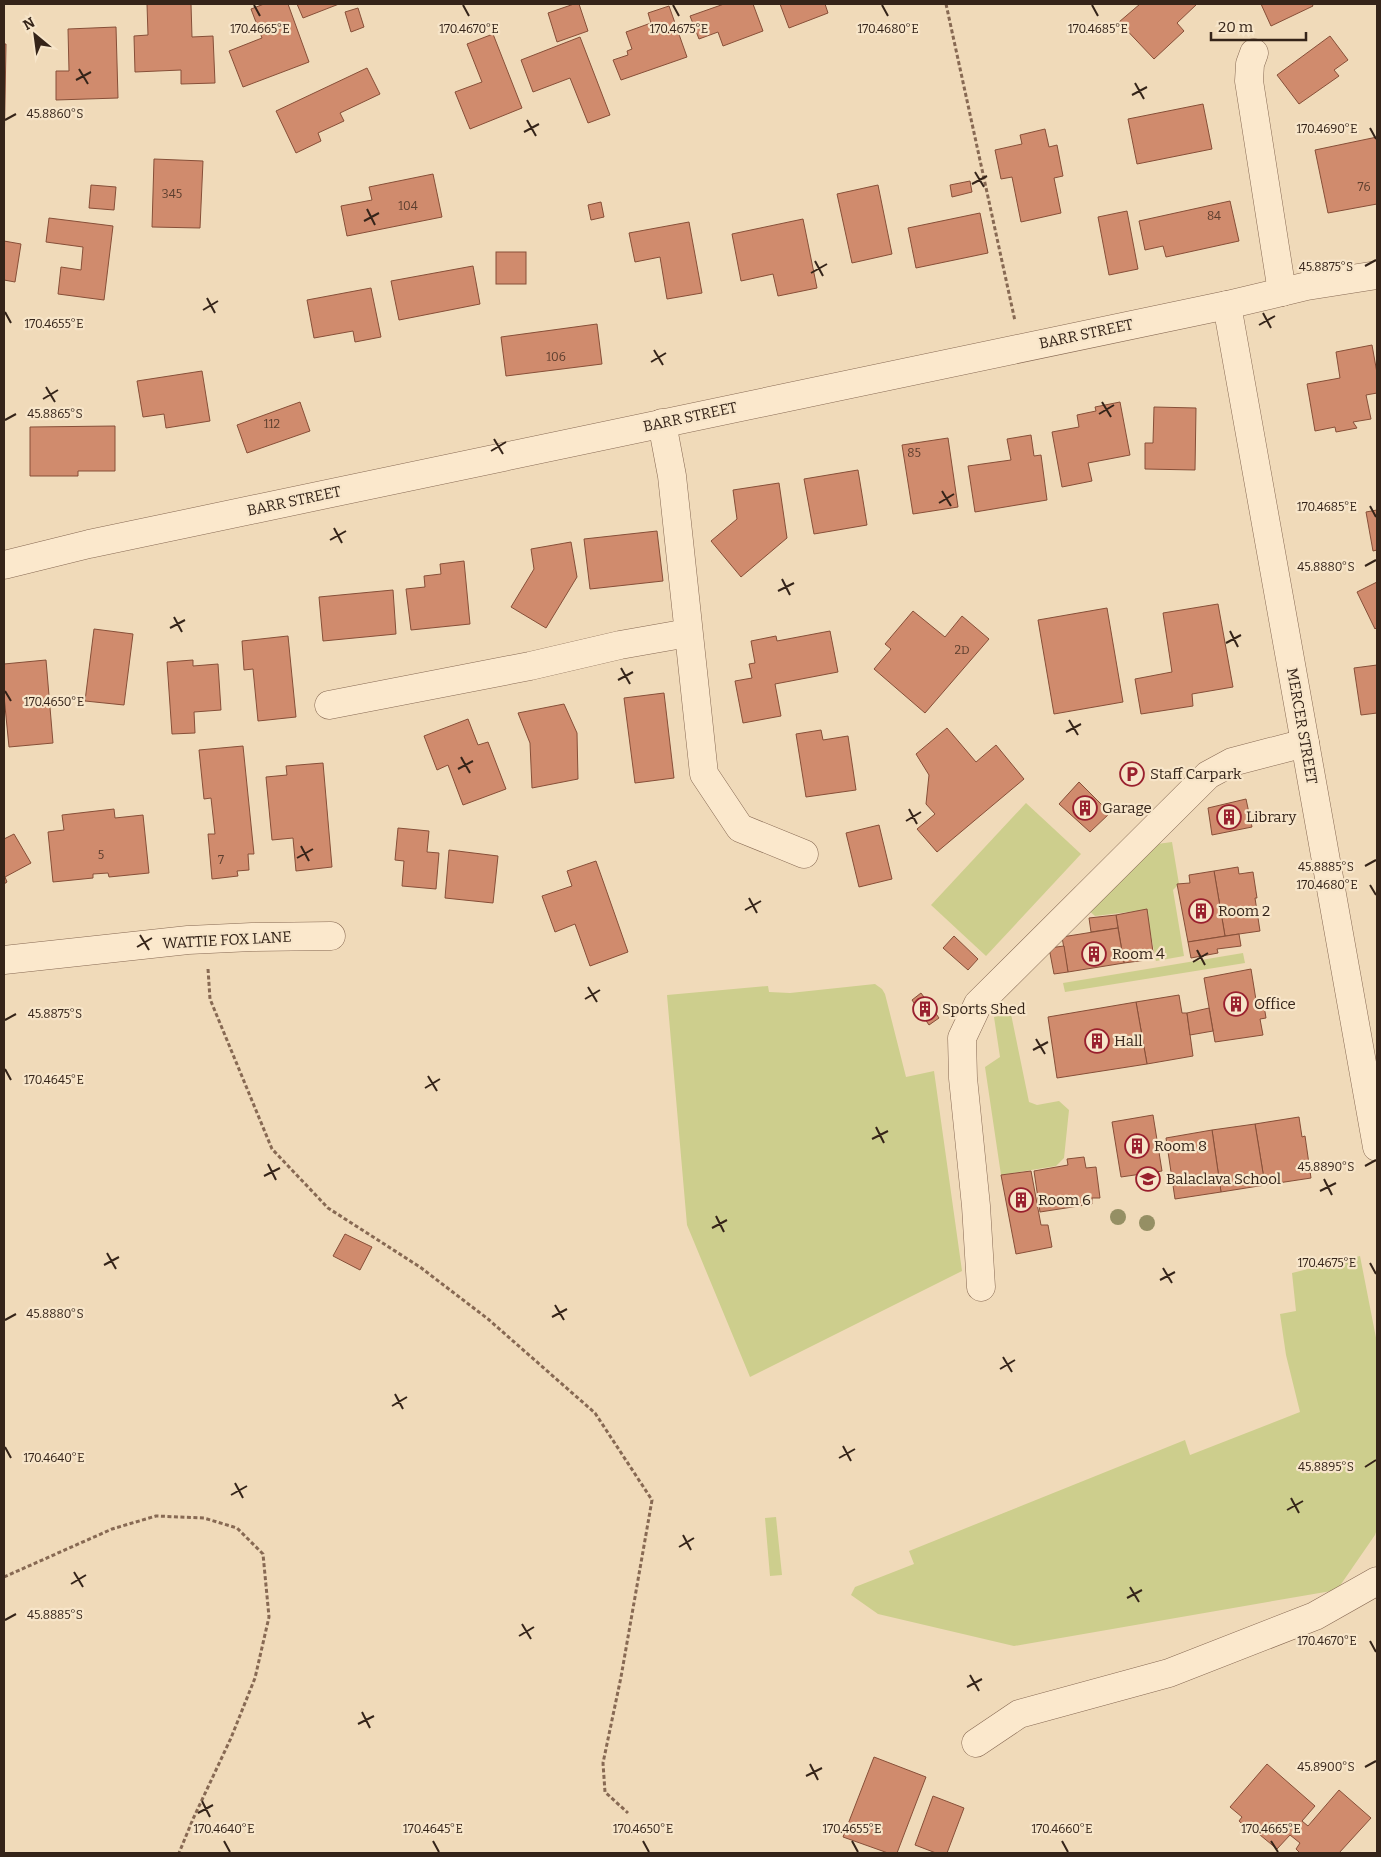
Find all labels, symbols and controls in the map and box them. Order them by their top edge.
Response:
north arrow [10,10,60,60]
scale bar [1211,10,1306,42]
text: N [20,14,38,34]
text: 20 m [1218,18,1254,36]
text: 170.4665°E [230,22,290,36]
text: 170.4670°E [439,22,499,36]
text: 170.4675°E [650,22,708,36]
text: 170.4680°E [857,22,919,36]
text: 170.4685°E [1068,22,1128,36]
text: 45.8860°S [26,107,84,121]
text: 170.4690°E [1296,122,1358,136]
house number: 76 [1358,180,1370,194]
house number: 345 [162,187,182,201]
house number: 104 [398,199,418,213]
house number: 84 [1207,209,1221,223]
text: 45.8875°S [1299,260,1353,274]
street label: BARR STREET [1037,315,1135,353]
text: 170.4655°E [25,317,83,331]
house number: 106 [546,350,566,364]
street label: BARR STREET [641,398,739,436]
text: 45.8865°S [27,407,83,421]
house number: 112 [264,417,280,431]
house number: 85 [907,446,921,460]
street label: BARR STREET [245,482,343,520]
text: 170.4685°E [1297,500,1357,514]
text: 45.8880°S [1297,560,1355,574]
house number: 2D [954,643,970,657]
street label: MERCER STREET [1283,666,1321,786]
text: 170.4650°E [24,695,84,709]
parking icon: Staff Carpark [1119,761,1145,787]
place label: Staff Carpark [1150,765,1242,783]
building icon: Garage [1072,795,1098,821]
place label: Garage [1102,799,1152,817]
building icon: Library [1216,804,1242,830]
place label: Library [1246,808,1296,826]
house number: 5 [98,848,104,862]
house number: 7 [218,853,224,867]
text: 45.8885°S [1298,860,1354,874]
text: 170.4680°E [1296,878,1358,892]
building icon: Room 2 [1188,898,1214,924]
place label: Room 2 [1218,902,1270,920]
street label: WATTIE FOX LANE [162,928,292,952]
building icon: Room 4 [1081,941,1107,967]
place label: Room 4 [1112,945,1165,963]
building icon: Office [1223,991,1249,1017]
place label: Office [1254,995,1296,1013]
building icon: Sports Shed [912,996,938,1022]
place label: Sports Shed [942,1000,1026,1018]
text: 45.8875°S [28,1007,82,1021]
building icon: Hall [1084,1028,1110,1054]
place label: Hall [1114,1032,1143,1050]
text: 170.4645°E [24,1073,84,1087]
building icon: Room 8 [1124,1133,1150,1159]
place label: Room 8 [1154,1137,1207,1155]
text: 45.8890°S [1297,1160,1355,1174]
school or university icon: Balaclava School [1135,1166,1161,1192]
place label: Balaclava School [1166,1170,1281,1188]
building icon: Room 6 [1008,1187,1034,1213]
place label: Room 6 [1038,1191,1091,1209]
text: 170.4675°E [1298,1256,1356,1270]
text: 45.8880°S [26,1307,84,1321]
text: 170.4640°E [23,1451,85,1465]
text: 45.8895°S [1298,1460,1354,1474]
text: 45.8885°S [27,1608,83,1622]
text: 170.4670°E [1297,1634,1357,1648]
text: 45.8900°S [1297,1760,1355,1774]
text: 170.4640°E [193,1822,255,1836]
text: 170.4645°E [403,1822,463,1836]
text: 170.4650°E [613,1822,673,1836]
text: 170.4655°E [823,1822,881,1836]
text: 170.4660°E [1031,1822,1093,1836]
text: 170.4665°E [1241,1822,1301,1836]

